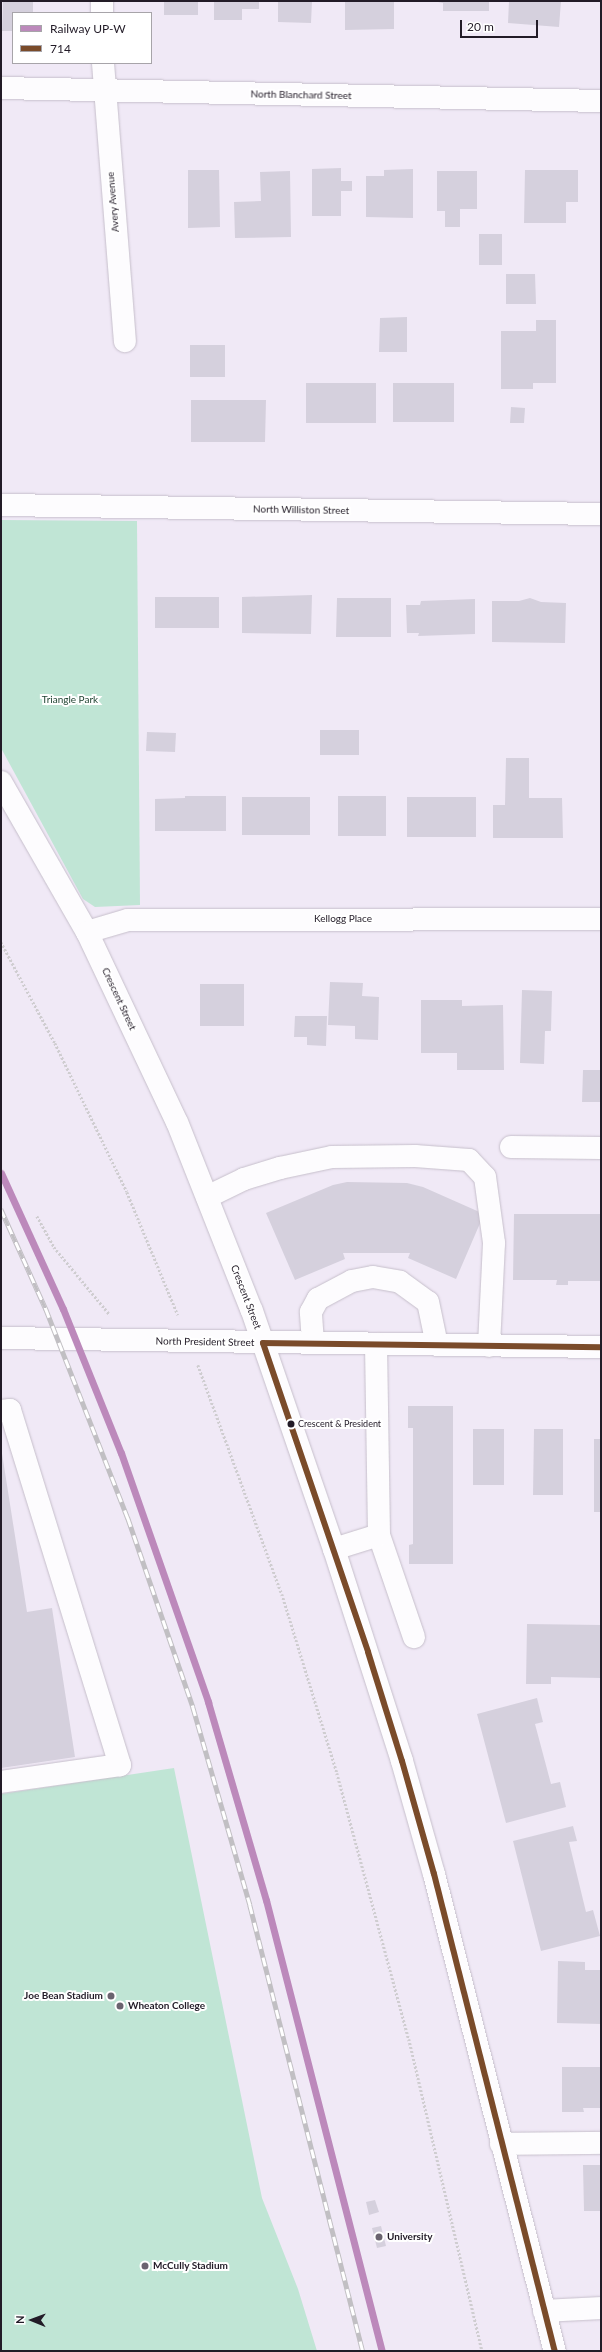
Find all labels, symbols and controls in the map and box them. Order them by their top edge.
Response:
legend [12,12,152,64]
scale bar [462,12,540,38]
text: 20 m [467,19,494,34]
text: Railway UP-W [50,21,126,36]
text: 714 [50,41,71,56]
street label: North Blanchard Street [250,88,352,102]
street label: Avery Avenue [104,171,122,233]
street label: North Williston Street [253,503,349,517]
park label: Triangle Park [42,694,98,706]
street label: Kellogg Place [314,913,372,925]
street label: Crescent Street [99,966,139,1032]
street label: Crescent Street [228,1263,264,1331]
street label: North President Street [156,1335,254,1349]
marker: Crescent & President [286,1419,296,1429]
place label: Crescent & President [298,1419,381,1429]
place label: Joe Bean Stadium [24,1990,103,2002]
marker: Joe Bean Stadium [106,1991,116,2001]
place label: Wheaton College [128,2000,205,2012]
marker: Wheaton College [115,2001,125,2011]
place label: University [387,2231,433,2243]
marker: University [374,2232,384,2242]
place label: McCully Stadium [153,2260,228,2272]
marker: McCully Stadium [140,2261,150,2271]
north arrow [12,2300,52,2340]
text: N [13,2315,26,2324]

